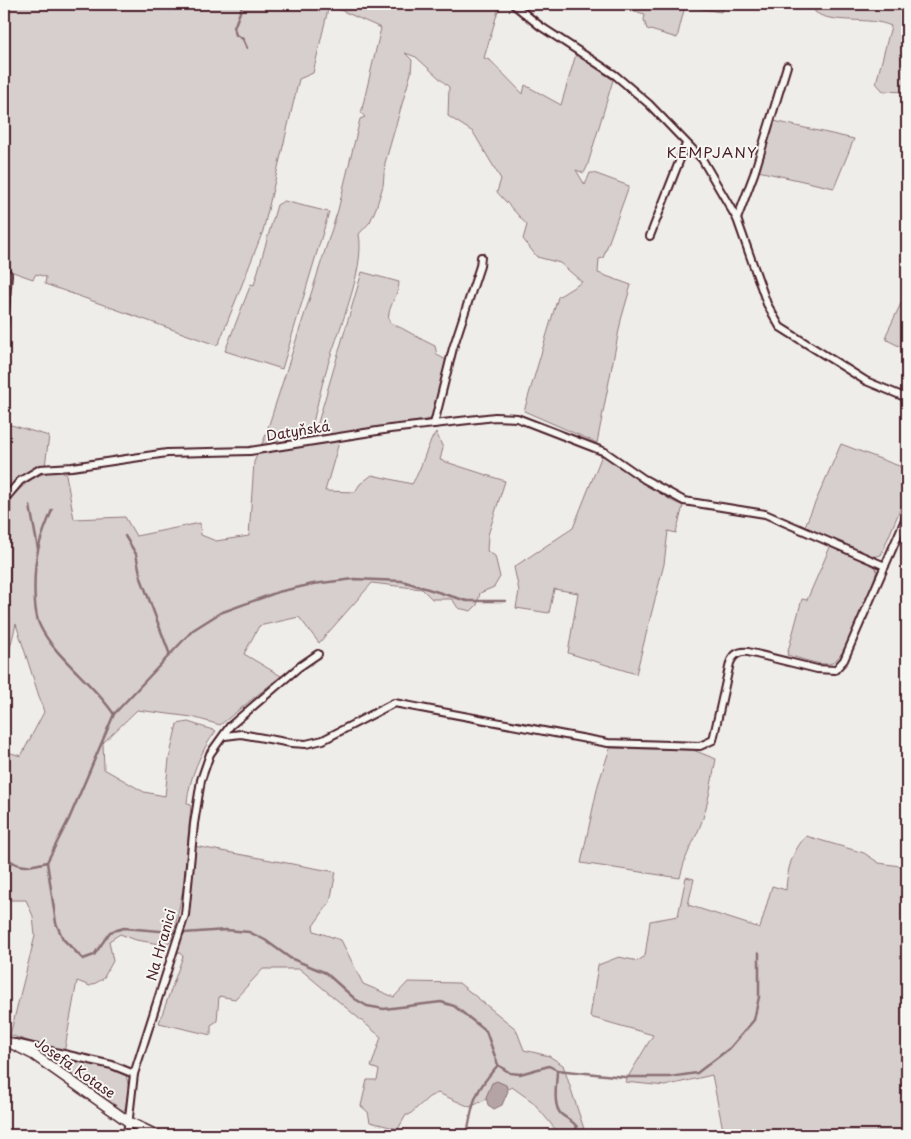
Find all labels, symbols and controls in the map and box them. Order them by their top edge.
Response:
district label: KEMPJANY [666,140,758,163]
street label: Datyňská [265,415,332,446]
street label: Na Hranici [140,907,181,983]
street label: Josefa Kotase [31,1032,120,1103]

